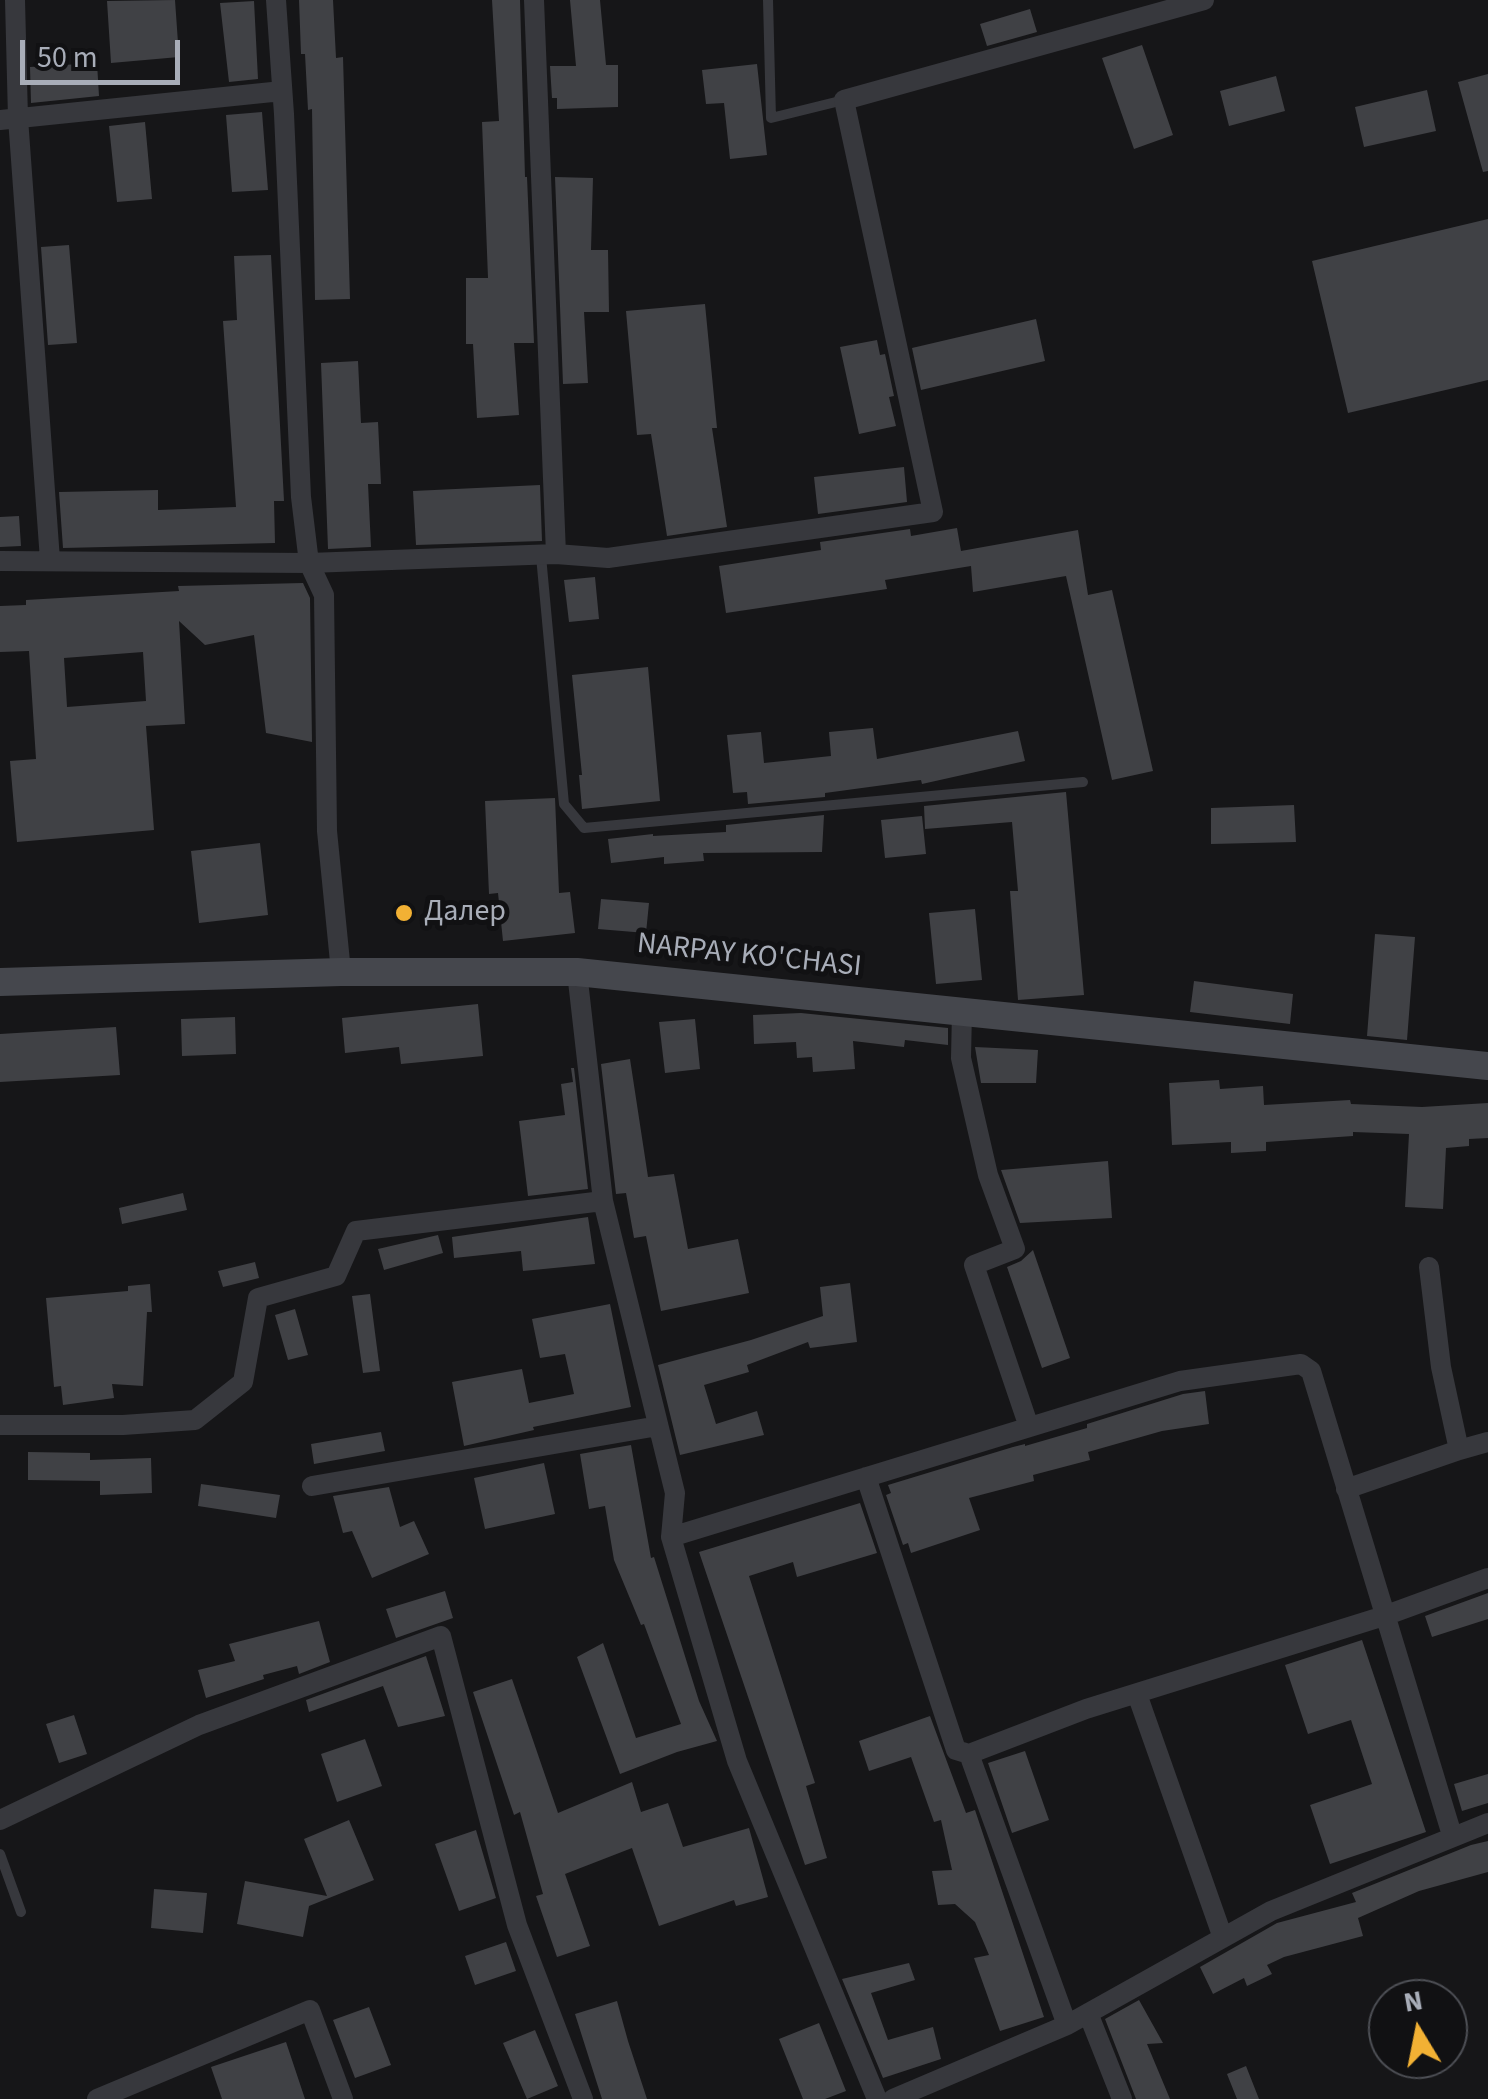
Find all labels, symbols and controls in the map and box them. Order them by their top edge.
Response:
scale bar [25,20,185,82]
text: 50 m [37,36,98,79]
place label: Далер [424,895,506,931]
marker: Далер [393,902,415,924]
street label: NARPAY KO'CHASI [635,927,863,987]
north arrow [1368,1979,1468,2079]
text: N [1400,1980,1426,2023]

